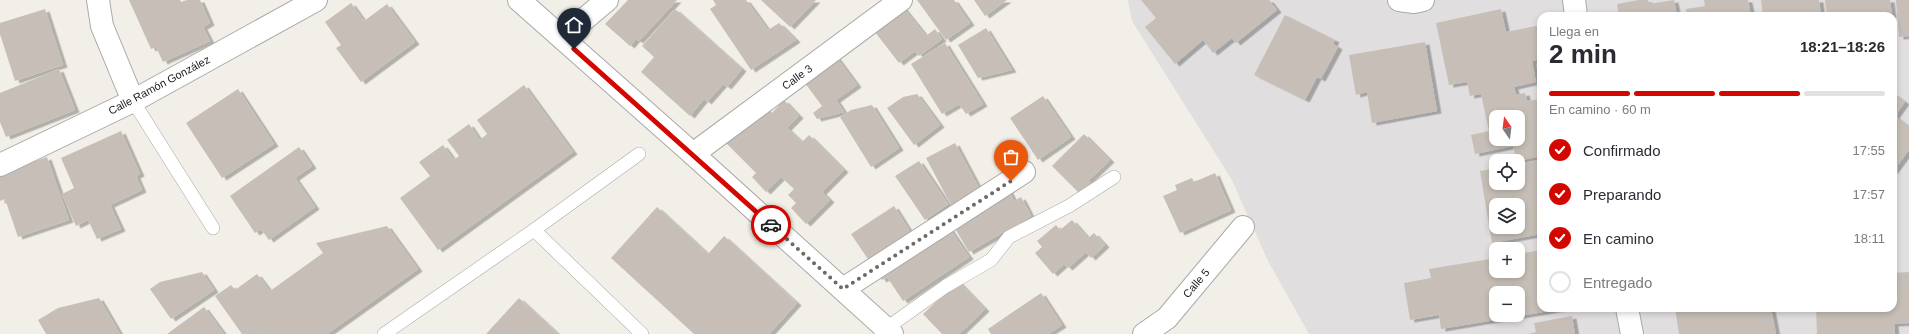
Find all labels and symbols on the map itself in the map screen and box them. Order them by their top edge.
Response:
pin [557,8,591,49]
street label: Calle Ramón González [106,53,212,117]
street label: Calle 3 [780,62,814,92]
north arrow [1489,110,1525,146]
pin [994,140,1028,181]
courier [751,205,791,245]
street label: Calle 5 [1180,266,1212,300]

